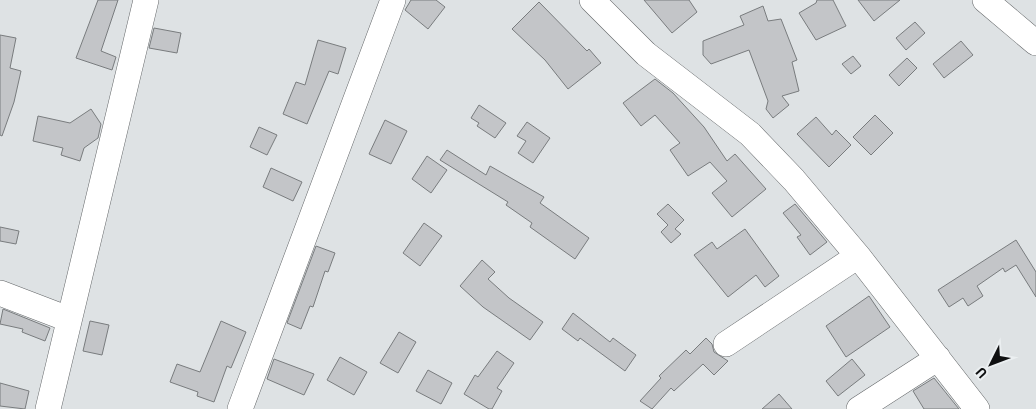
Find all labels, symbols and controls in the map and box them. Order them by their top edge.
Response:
north arrow [966,339,1016,389]
text: U [972,364,990,382]

